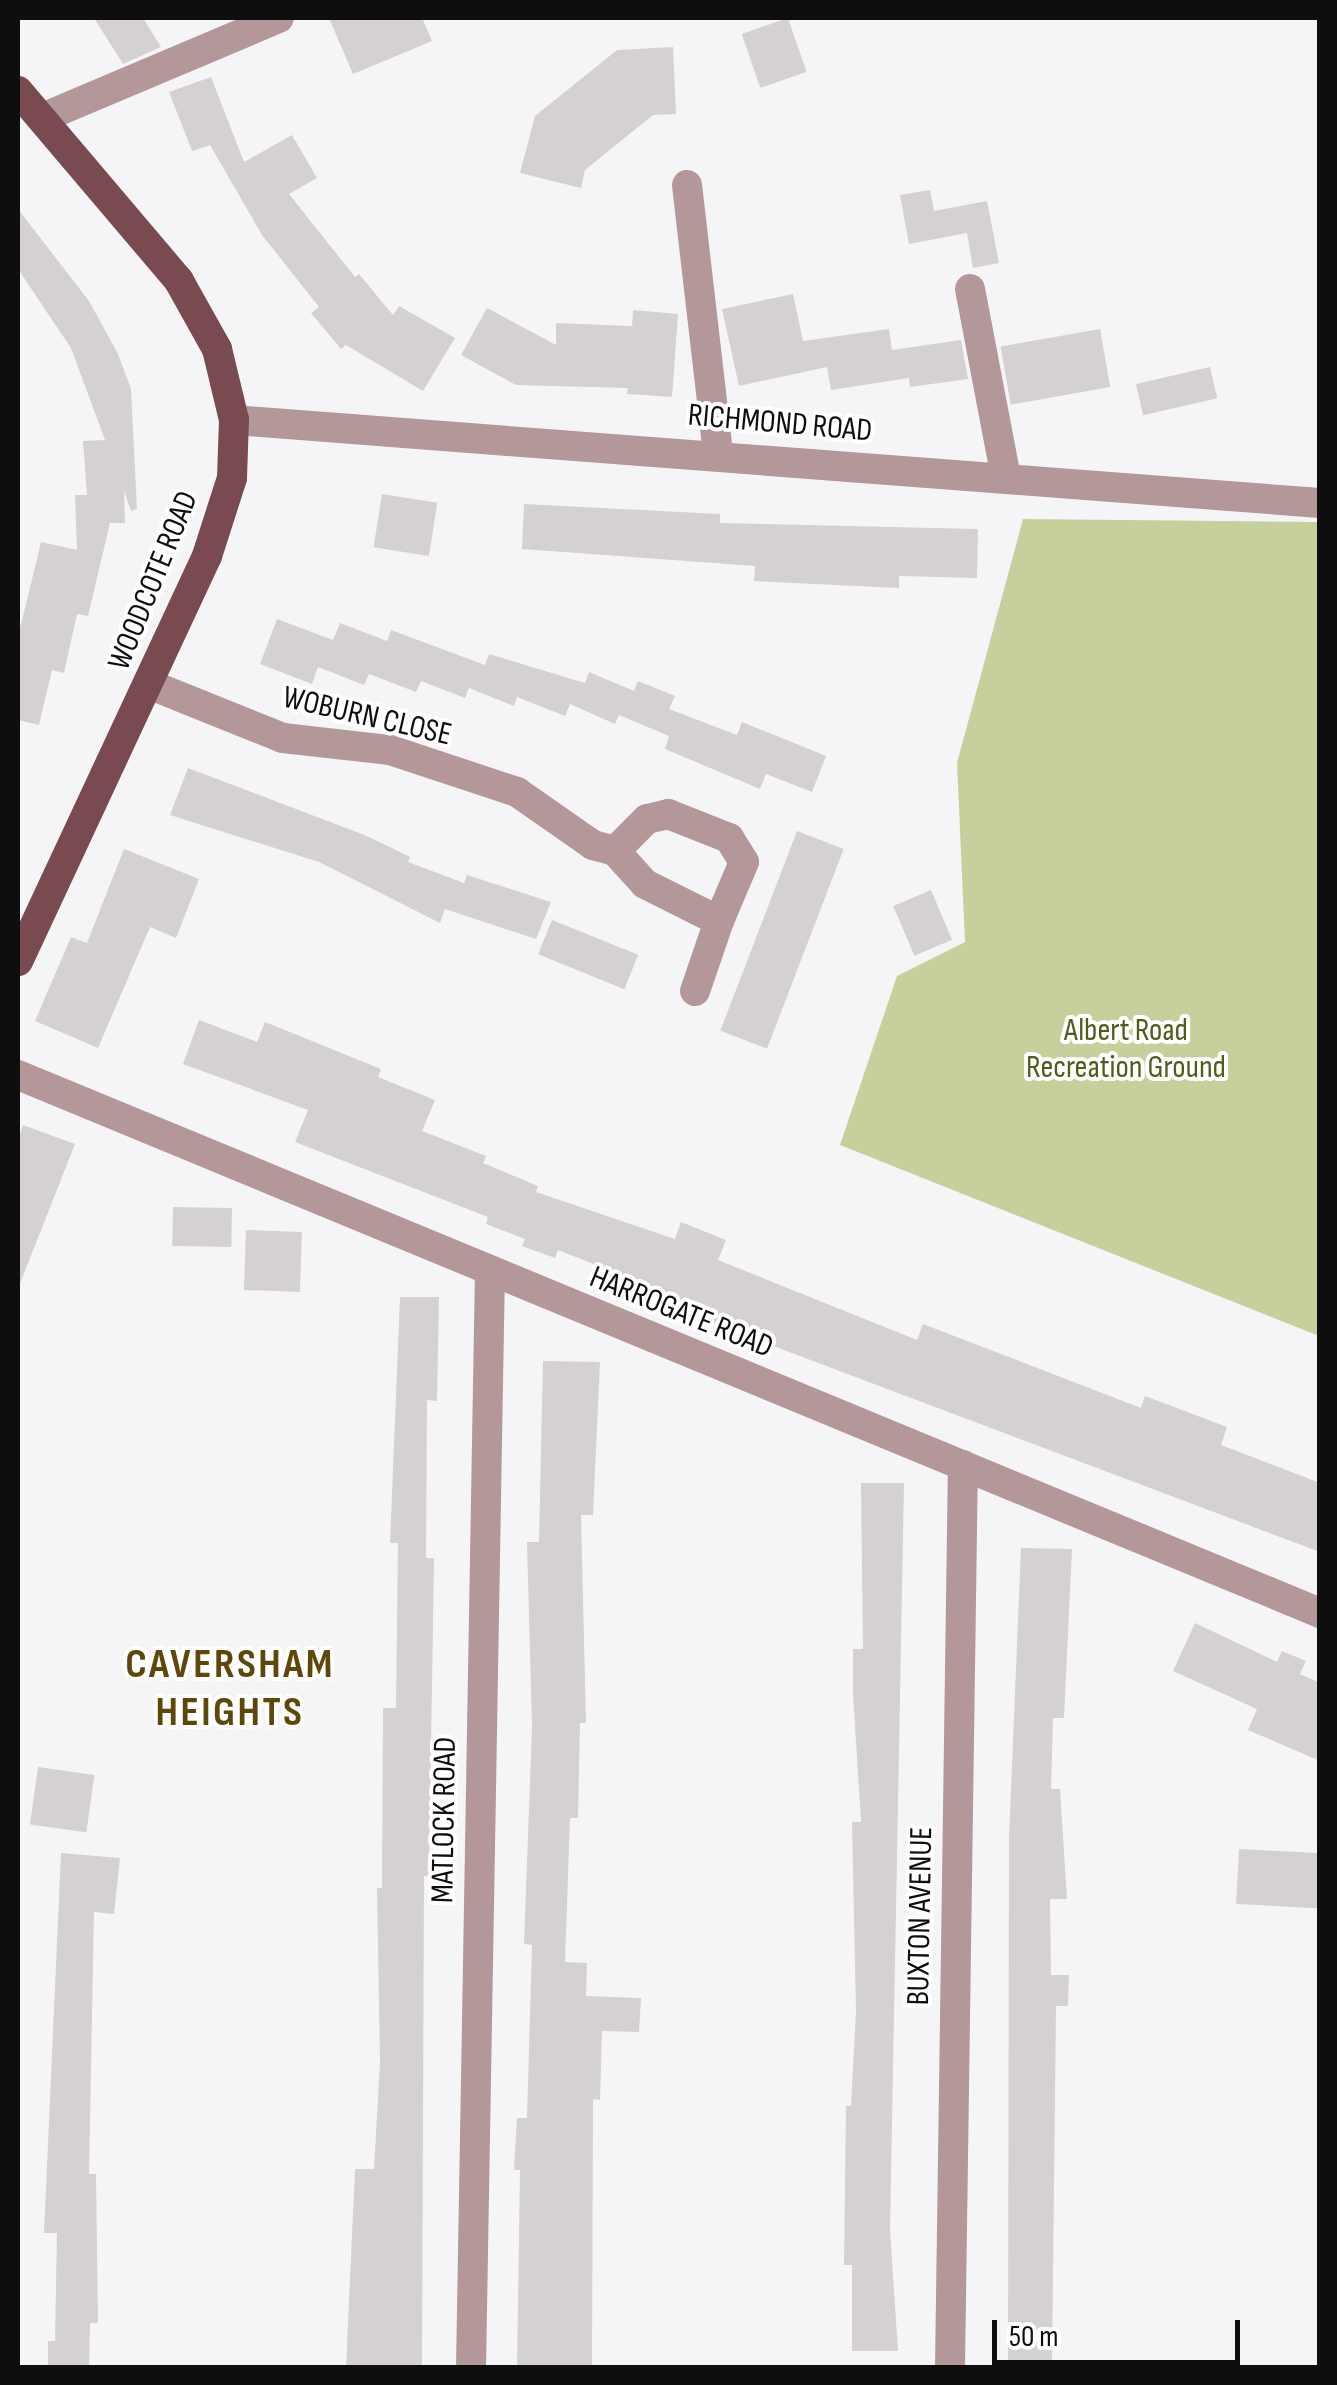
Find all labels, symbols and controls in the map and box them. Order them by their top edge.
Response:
street label: RICHMOND ROAD [686,397,874,451]
street label: WOODCOTE ROAD [101,486,207,676]
street label: WOBURN CLOSE [279,679,455,755]
park label: Albert Road Recreation Ground [1026,1013,1226,1088]
street label: HARROGATE ROAD [584,1259,778,1367]
district label: CAVERSHAM HEIGHTS [125,1640,335,1738]
street label: MATLOCK ROAD [424,1737,466,1903]
street label: BUXTON AVENUE [900,1826,942,2006]
scale bar [997,2300,1244,2362]
text: 50 m [1009,2319,1058,2355]

